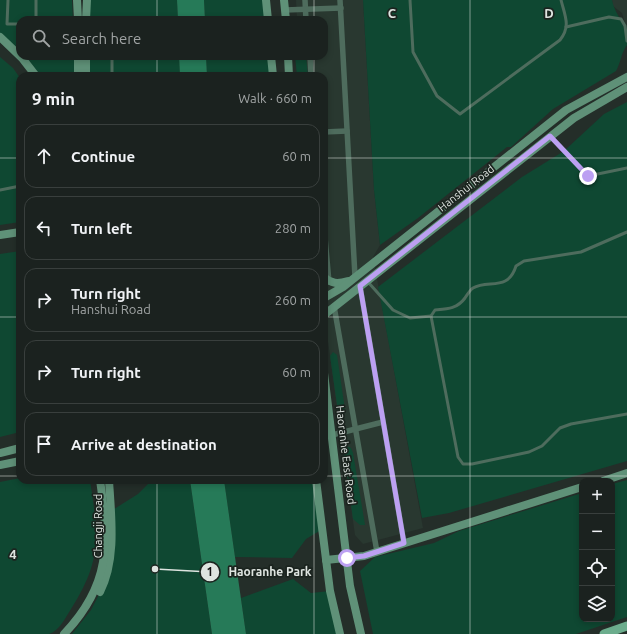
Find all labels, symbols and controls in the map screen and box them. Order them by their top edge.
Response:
text: C [388,6,397,20]
text: D [544,6,554,20]
search box [16,16,328,60]
icon: search [30,27,52,49]
text: Search here [62,30,141,47]
text: 9 min [32,89,75,108]
text: Walk · 660 m [238,91,312,105]
icon: ahead [33,145,55,167]
text: Continue [71,148,135,165]
text: 60 m [282,149,311,163]
street label: Hanshui Road [436,162,496,214]
route end [579,167,597,185]
icon: left [33,217,55,239]
text: Turn left [71,220,132,237]
text: 280 m [275,221,311,235]
text: Turn right [71,285,141,302]
icon: right [33,289,55,311]
text: 260 m [275,293,311,307]
text: Hanshui Road [71,302,151,316]
icon: right [33,361,55,383]
text: Turn right [71,364,141,381]
text: 60 m [282,365,311,379]
street label: Haoranhe East Road [334,405,358,505]
icon: arrive [33,433,55,455]
text: Arrive at destination [71,436,217,453]
map controls [579,478,615,622]
button: + [579,478,615,514]
street label: Changji Road [92,494,104,558]
button: − [579,514,615,550]
text: 4 [9,547,17,561]
route start [338,549,356,567]
button: locate [579,550,615,586]
callout: Haoranhe Park [200,560,319,584]
text: 1 [207,565,213,578]
text: Haoranhe Park [228,565,312,578]
button: layers [579,586,615,622]

